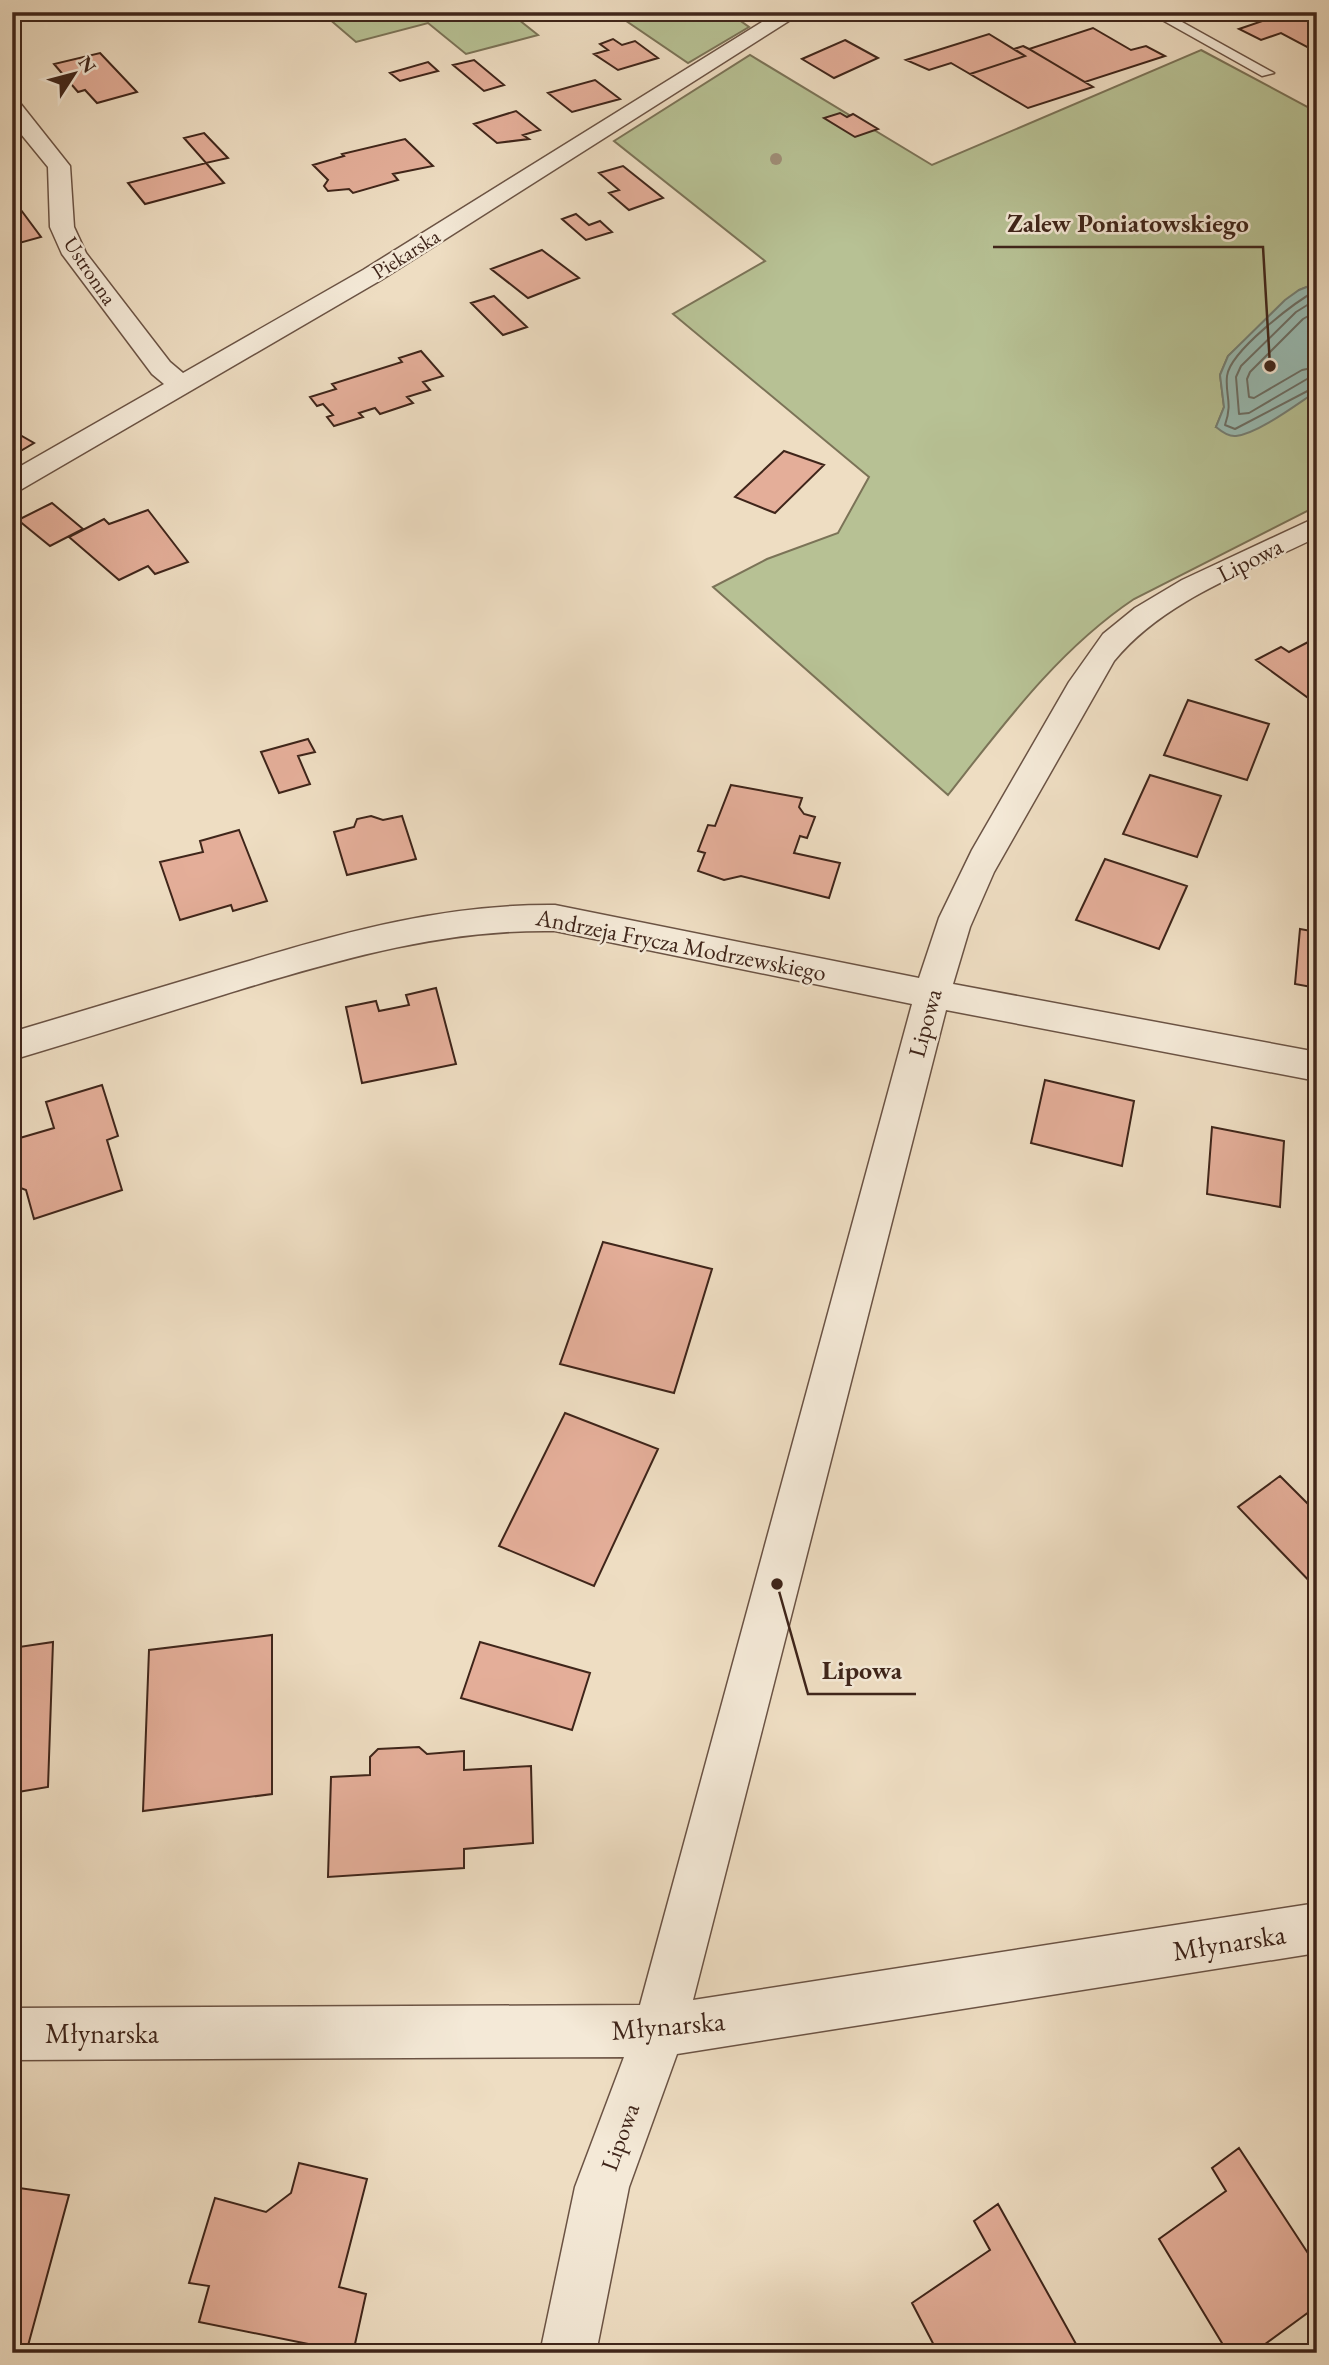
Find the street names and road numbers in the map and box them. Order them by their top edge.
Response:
street label: Piekarska [367,222,445,285]
street label: Ustronna [58,231,123,311]
street label: Lipowa [1212,530,1288,589]
street label: Andrzeja Frycza Modrzewskiego [532,901,829,988]
street label: Lipowa [901,985,949,1060]
street label: Młynarska [1170,1915,1289,1969]
street label: Młynarska [610,2002,727,2048]
street label: Młynarska [45,2015,160,2051]
street label: Lipowa [593,2098,646,2175]

